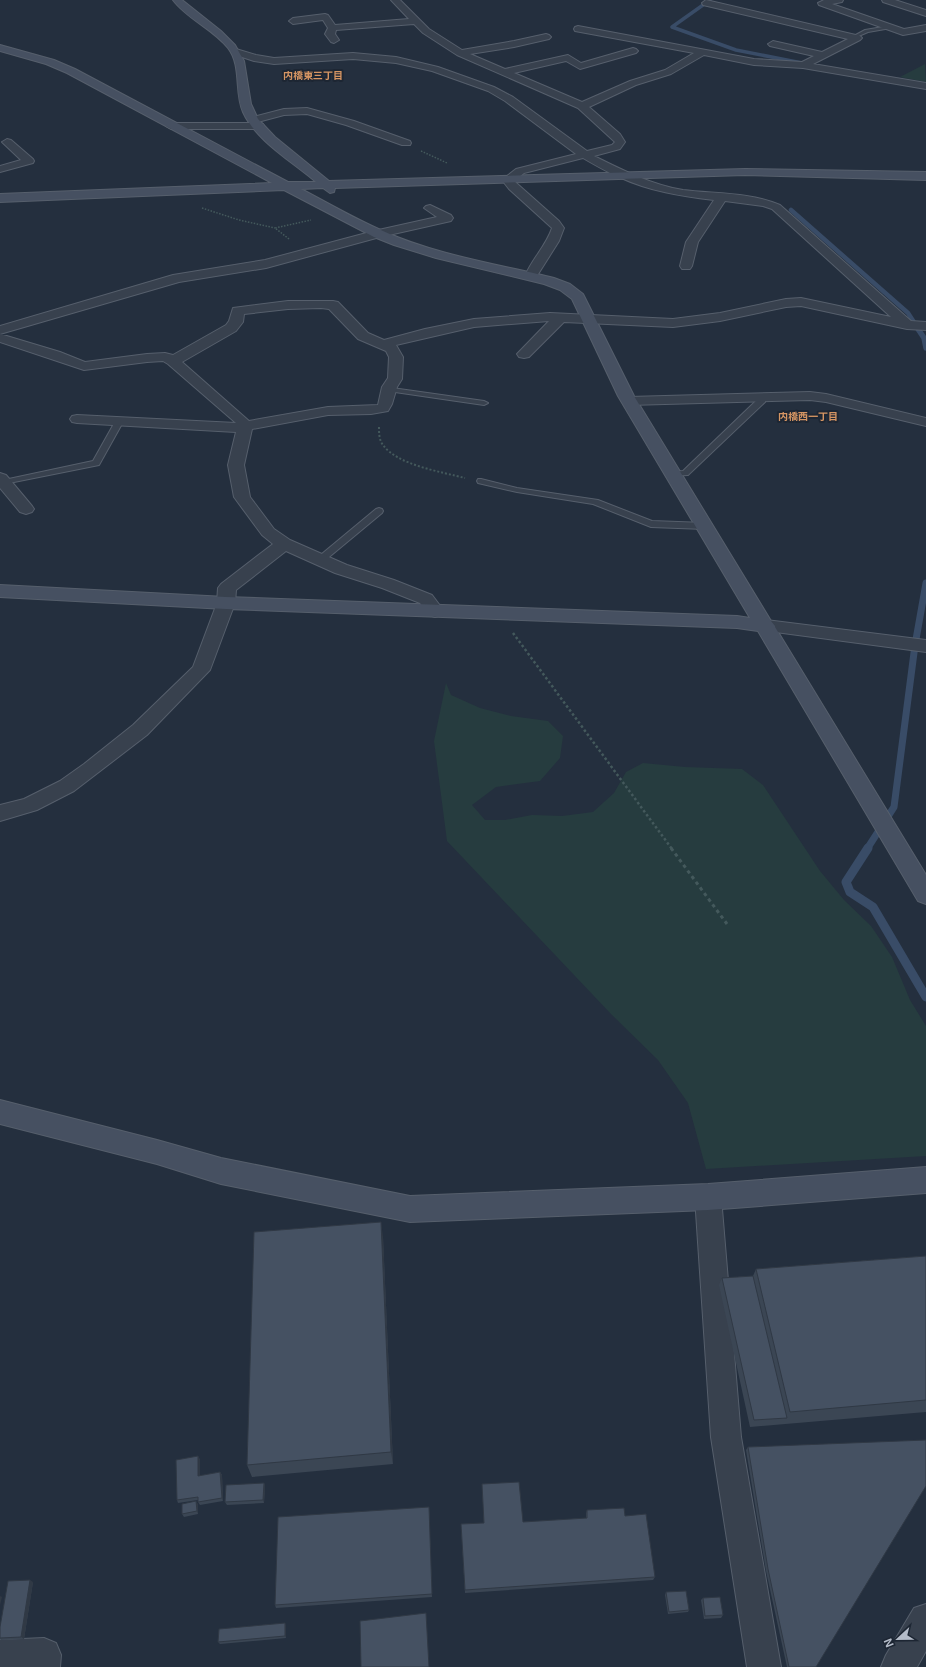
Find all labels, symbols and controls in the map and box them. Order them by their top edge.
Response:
district label: 内橋東三丁目 [283,69,343,81]
district label: 内橋西一丁目 [778,410,838,422]
north arrow [878,1619,918,1659]
text: N [881,1636,897,1649]

